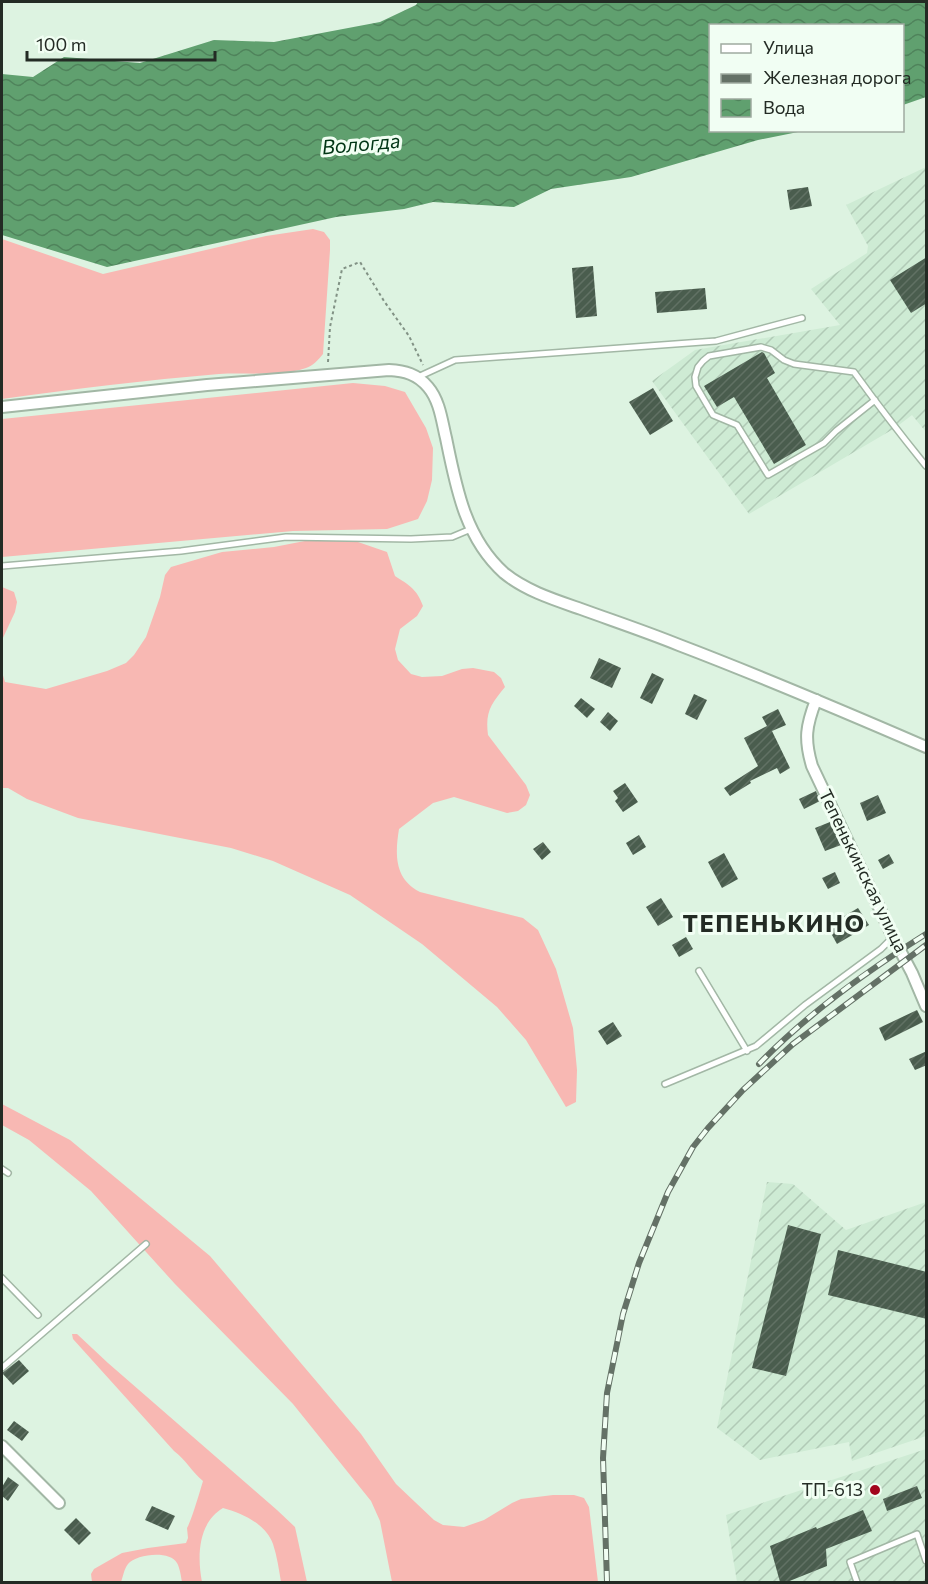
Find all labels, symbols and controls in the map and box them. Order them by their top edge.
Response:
scale bar [27,24,214,62]
legend [709,24,904,132]
text: 100 m [36,33,86,55]
text: Улица [763,36,814,58]
text: Железная дорога [763,66,911,88]
text: Вода [763,96,805,118]
water label: Вологда [321,128,401,158]
street label: Тепенькинская улица [815,785,913,956]
district label: ТЕПЕНЬКИНО [683,908,865,937]
place label: ТП-613 [802,1478,863,1500]
marker: ТП-613 [868,1483,882,1497]

